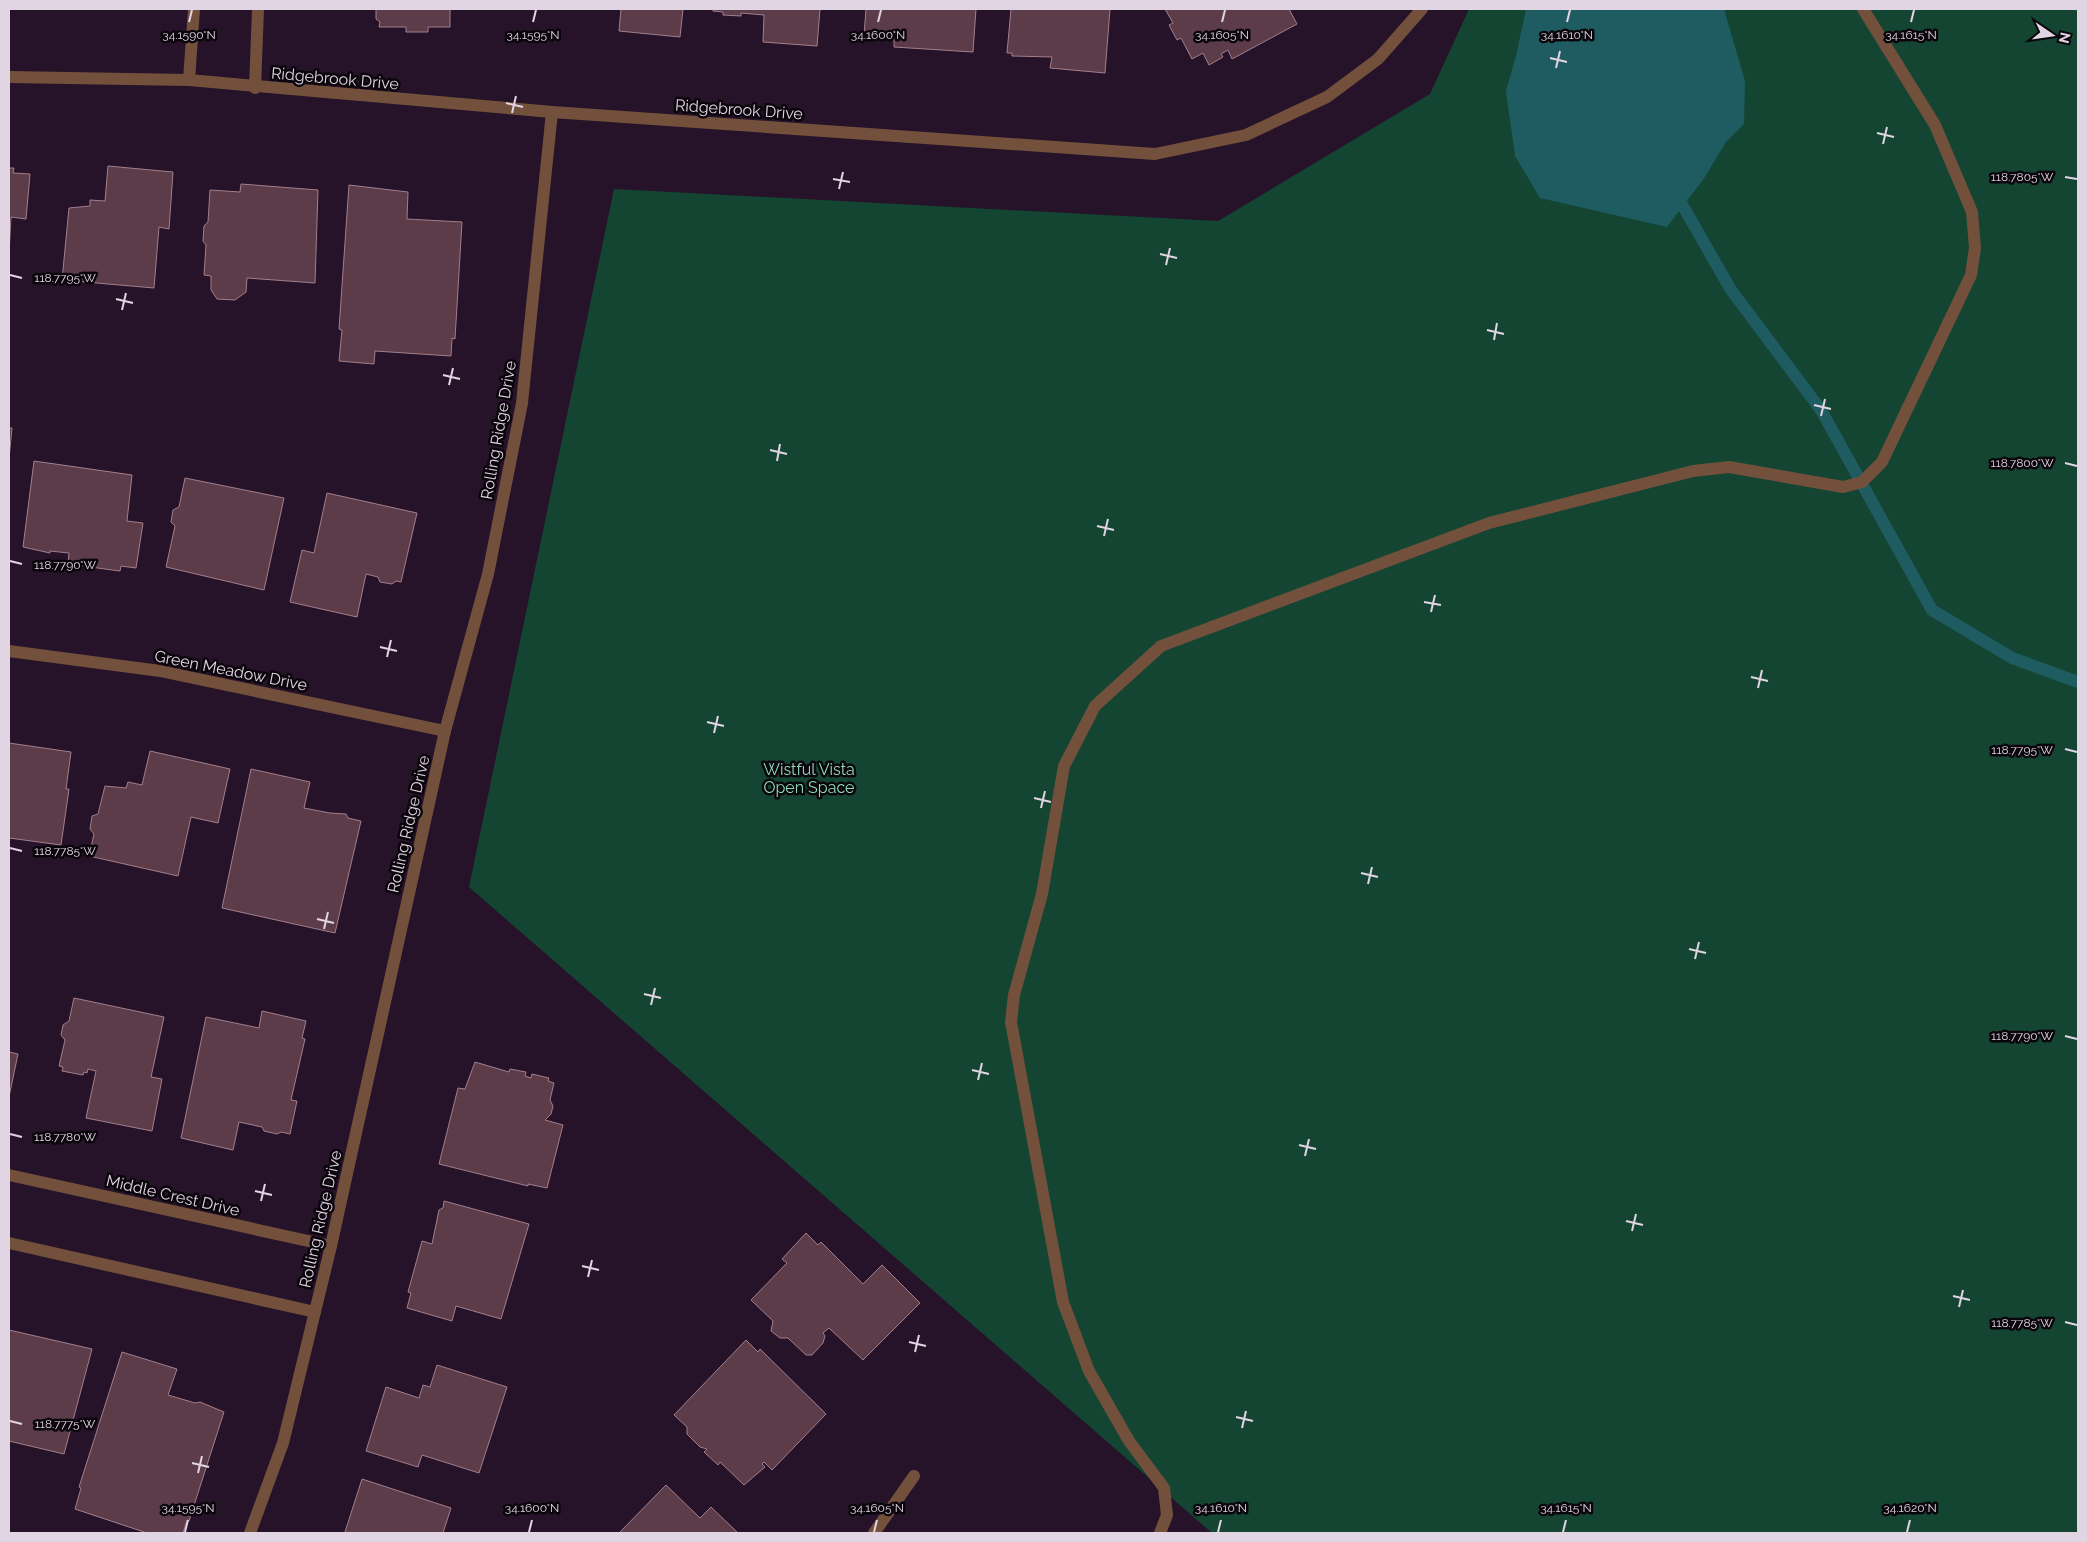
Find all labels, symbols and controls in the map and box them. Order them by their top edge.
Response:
north arrow [2027,10,2077,60]
text: 34.1590°N [162,28,216,42]
text: 34.1595°N [507,28,559,42]
text: 34.1600°N [851,28,905,42]
text: 34.1605°N [1195,28,1249,42]
text: 34.1610°N [1541,28,1593,42]
text: 34.1615°N [1885,28,1937,42]
text: N [2056,31,2074,45]
street label: Ridgebrook Drive [270,63,400,94]
street label: Ridgebrook Drive [674,96,804,123]
text: 118.7805°W [1991,170,2054,184]
text: 118.7795°W [34,271,96,285]
street label: Rolling Ridge Drive [477,359,520,501]
text: 118.7800°W [1990,456,2054,470]
text: 118.7790°W [34,558,96,572]
street label: Green Meadow Drive [153,646,309,695]
text: 118.7795°W [1991,743,2053,757]
street label: Rolling Ridge Drive [383,754,434,895]
park label: Wistful Vista Open Space [763,760,855,797]
text: 118.7785°W [34,844,96,858]
text: 118.7790°W [1991,1029,2053,1043]
text: 118.7780°W [34,1130,97,1144]
street label: Rolling Ridge Drive [295,1149,346,1290]
street label: Middle Crest Drive [104,1171,241,1220]
text: 118.7785°W [1991,1316,2053,1330]
text: 118.7775°W [35,1417,96,1431]
text: 34.1595°N [162,1501,214,1515]
text: 34.1600°N [505,1501,559,1515]
text: 34.1605°N [850,1501,904,1515]
text: 34.1610°N [1195,1501,1247,1515]
text: 34.1615°N [1540,1501,1592,1515]
text: 34.1620°N [1883,1501,1937,1515]

